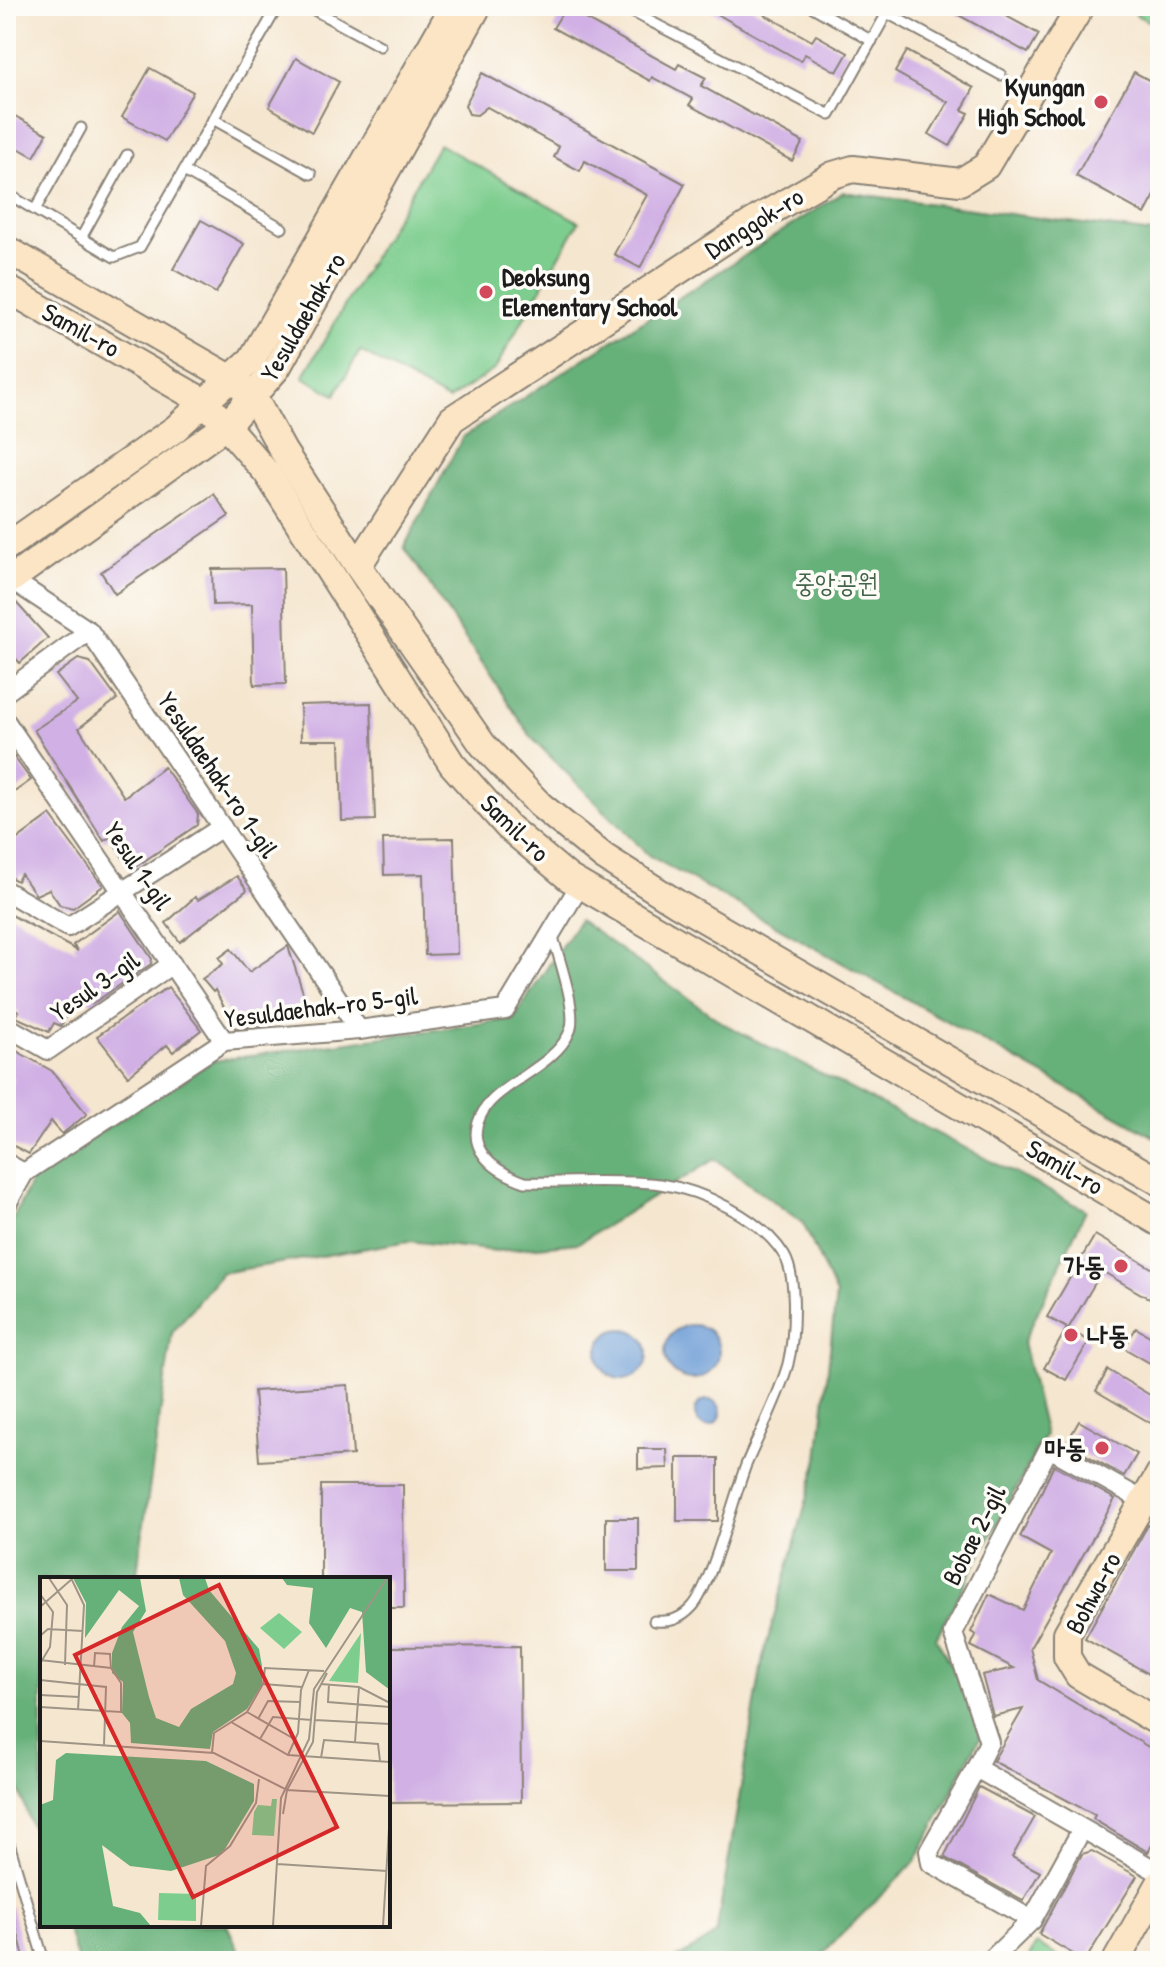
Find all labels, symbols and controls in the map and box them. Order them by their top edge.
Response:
place label: Kyungan High School [978,69,1086,135]
marker: Kyungan High School [1092,93,1110,111]
street label: Danggok-ro [698,179,810,266]
street label: Yesuldaehak-ro [252,246,353,387]
place label: Deoksung Elementary School [502,259,679,325]
marker: Deoksung Elementary School [477,283,495,301]
street label: Samil-ro [36,294,126,365]
park label: 중앙공원 [794,565,878,600]
street label: Yesuldaehak-ro 1-gil [150,685,287,865]
street label: Samil-ro [473,786,558,869]
street label: Yesul 1-gil [96,815,181,917]
street label: Yesul 3-gil [43,942,146,1029]
street label: Yesuldaehak-ro 5-gil [222,977,420,1036]
street label: Samil-ro [1020,1131,1110,1203]
place label: 가동 [1063,1248,1105,1283]
marker: 가동 [1112,1257,1130,1275]
place label: 나동 [1087,1317,1129,1352]
marker: 나동 [1062,1326,1080,1344]
place label: 마동 [1044,1430,1086,1465]
marker: 마동 [1093,1439,1111,1457]
street label: Bobae 2-gil [933,1479,1014,1591]
street label: Bohwa-ro [1056,1546,1129,1640]
inset map [40,1577,390,1927]

